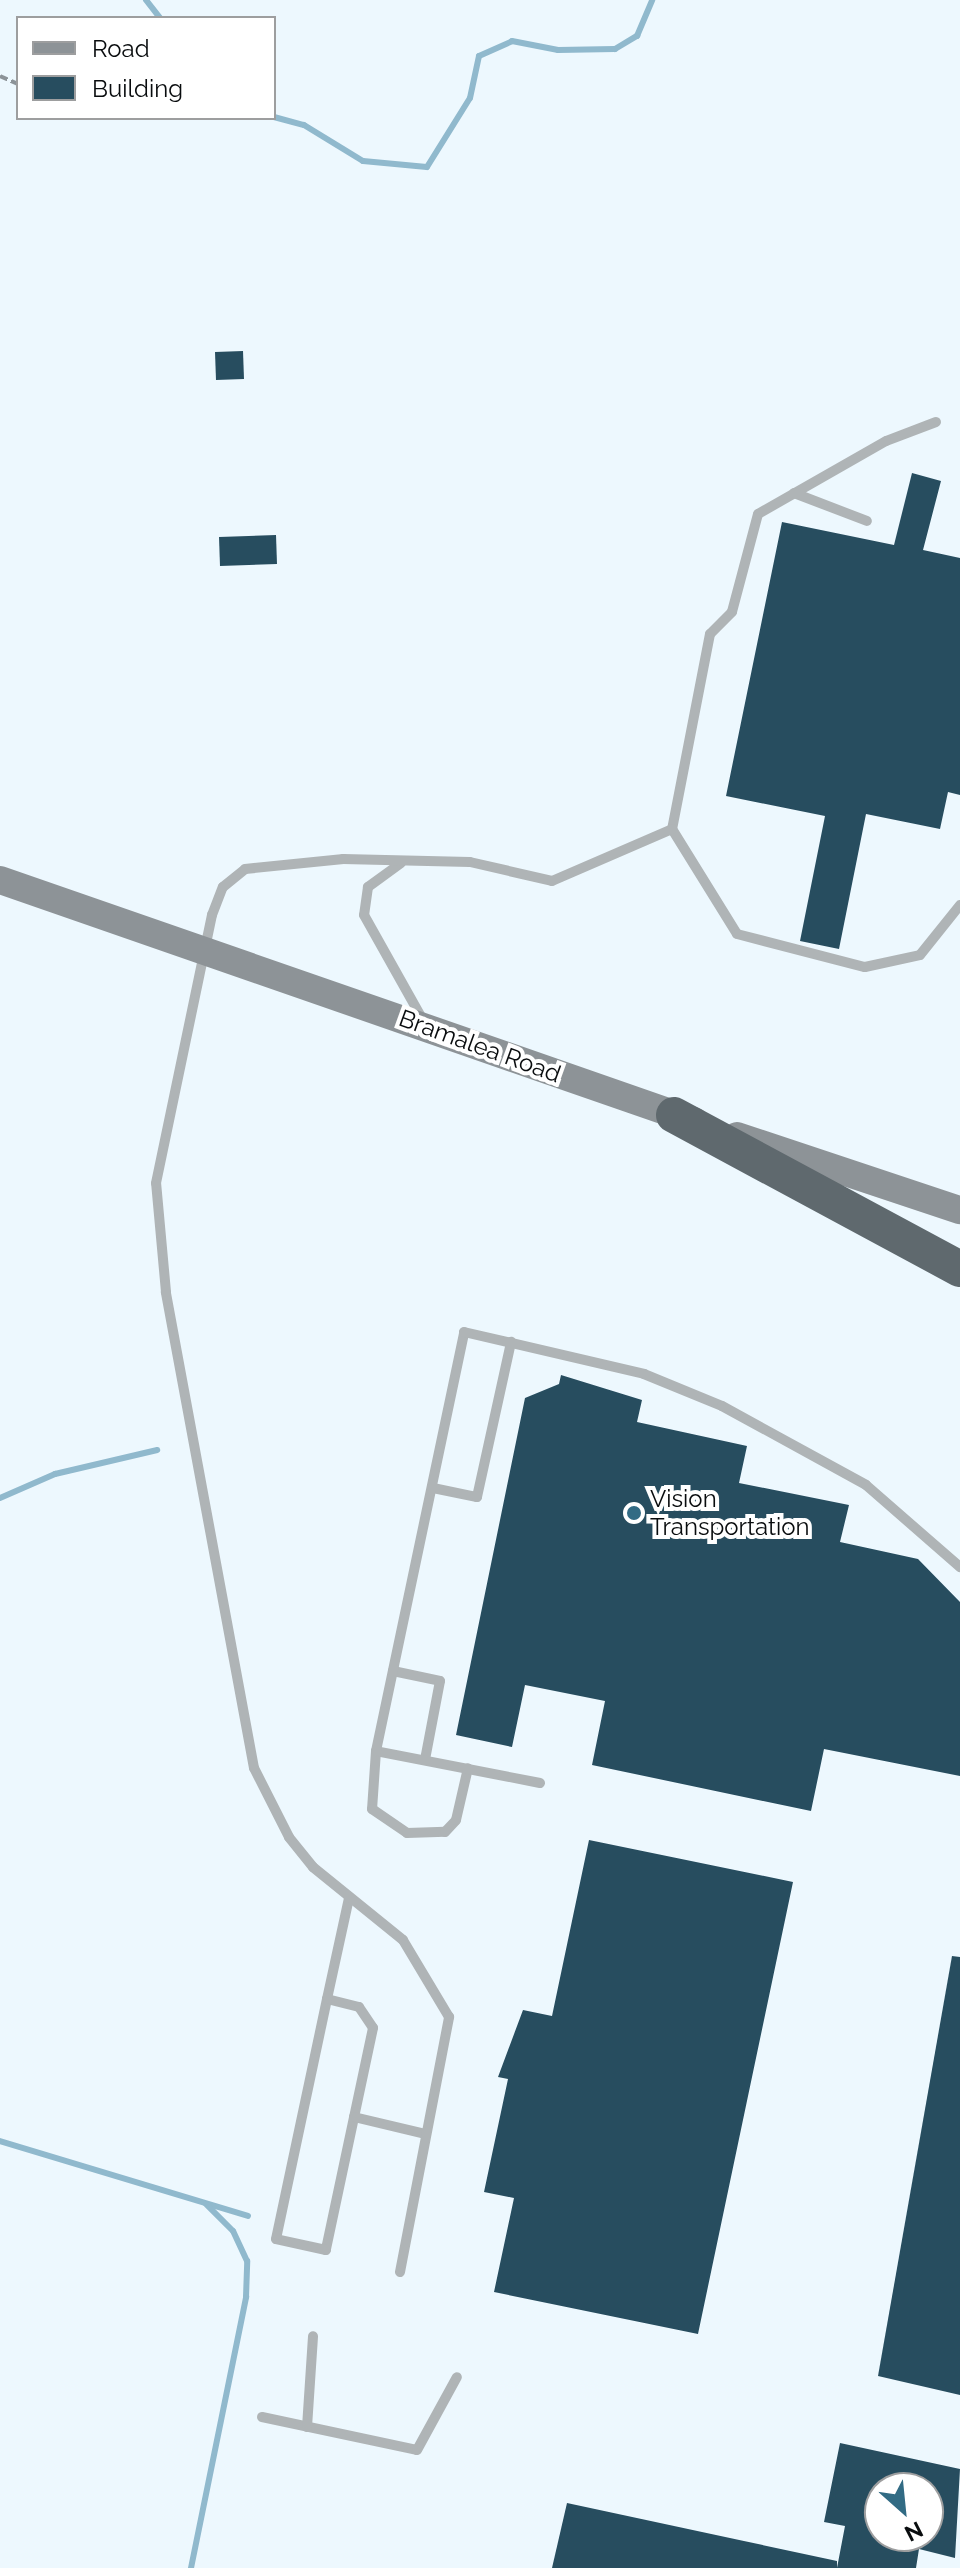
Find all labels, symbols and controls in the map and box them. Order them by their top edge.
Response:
legend [16,16,276,120]
text: Road [92,34,150,63]
text: Building [92,74,183,103]
street label: Bramalea Road [395,1003,565,1089]
place label: Vision Transportation [650,1485,810,1541]
marker: Vision Transportation [625,1504,643,1522]
north arrow [864,2472,944,2552]
text: N [901,2516,927,2547]

